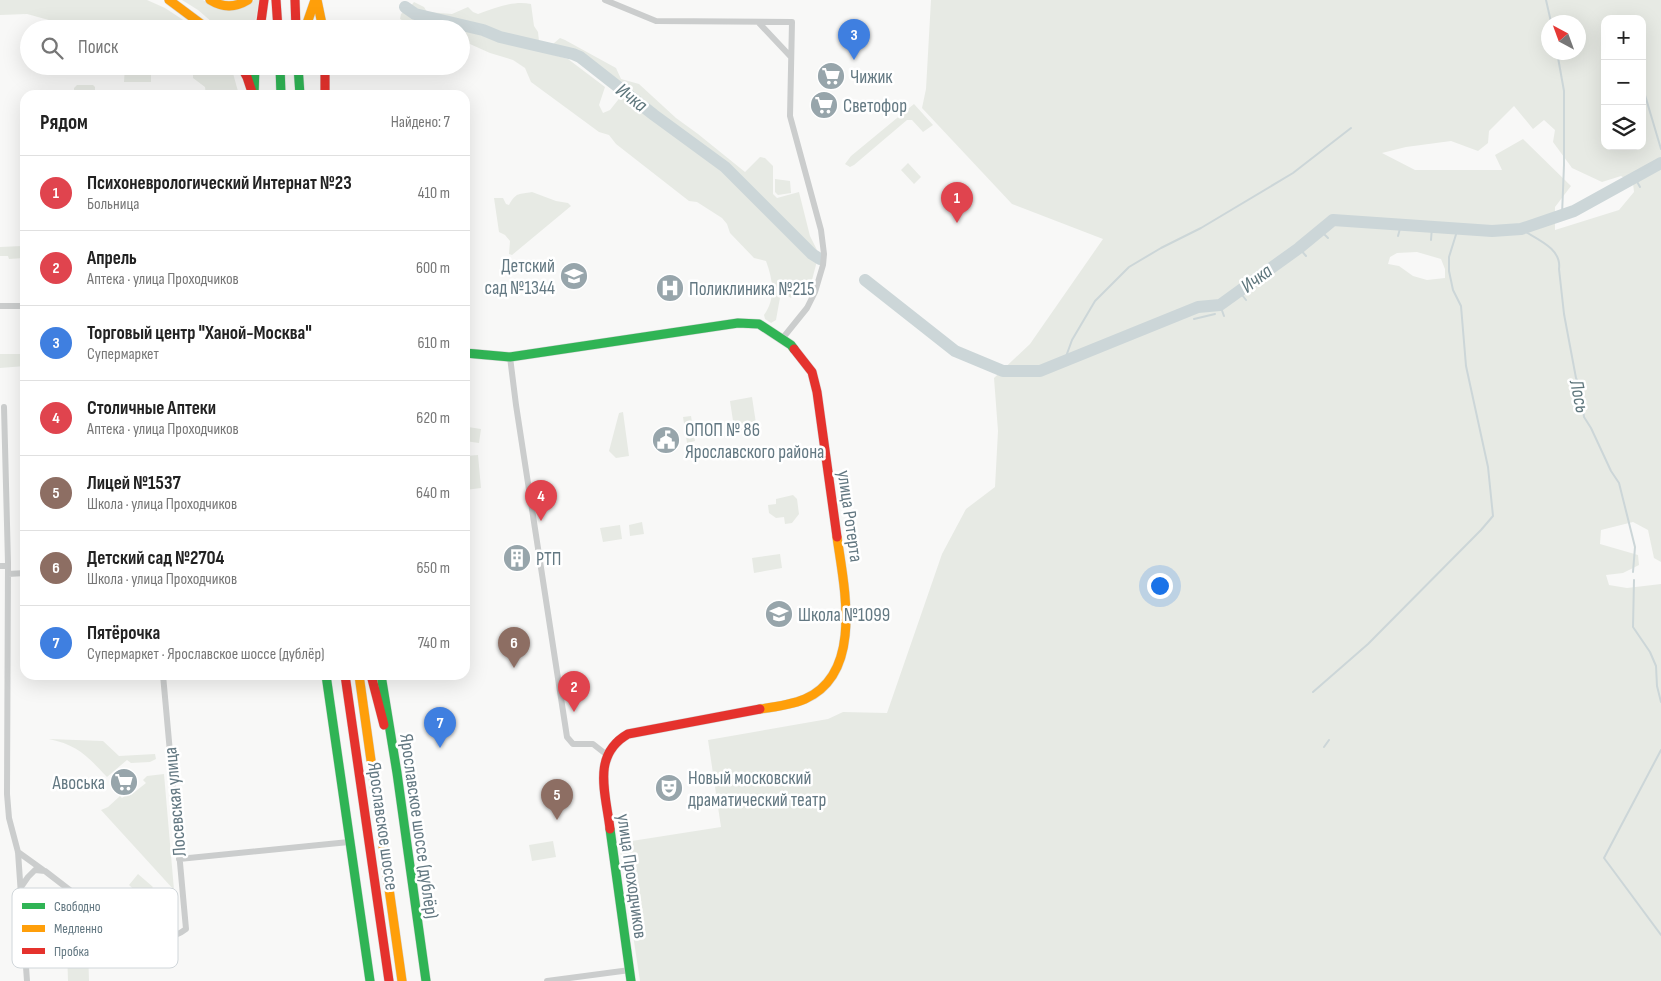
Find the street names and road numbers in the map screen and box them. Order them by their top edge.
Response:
street label: улица Ротерта [832,469,867,563]
street label: Ярославское шоссе (дублёр) [394,732,443,920]
street label: Лосевская улица [159,746,192,857]
street label: Ярославское шоссе [362,761,403,892]
street label: улица Проходчиков [611,812,652,940]

